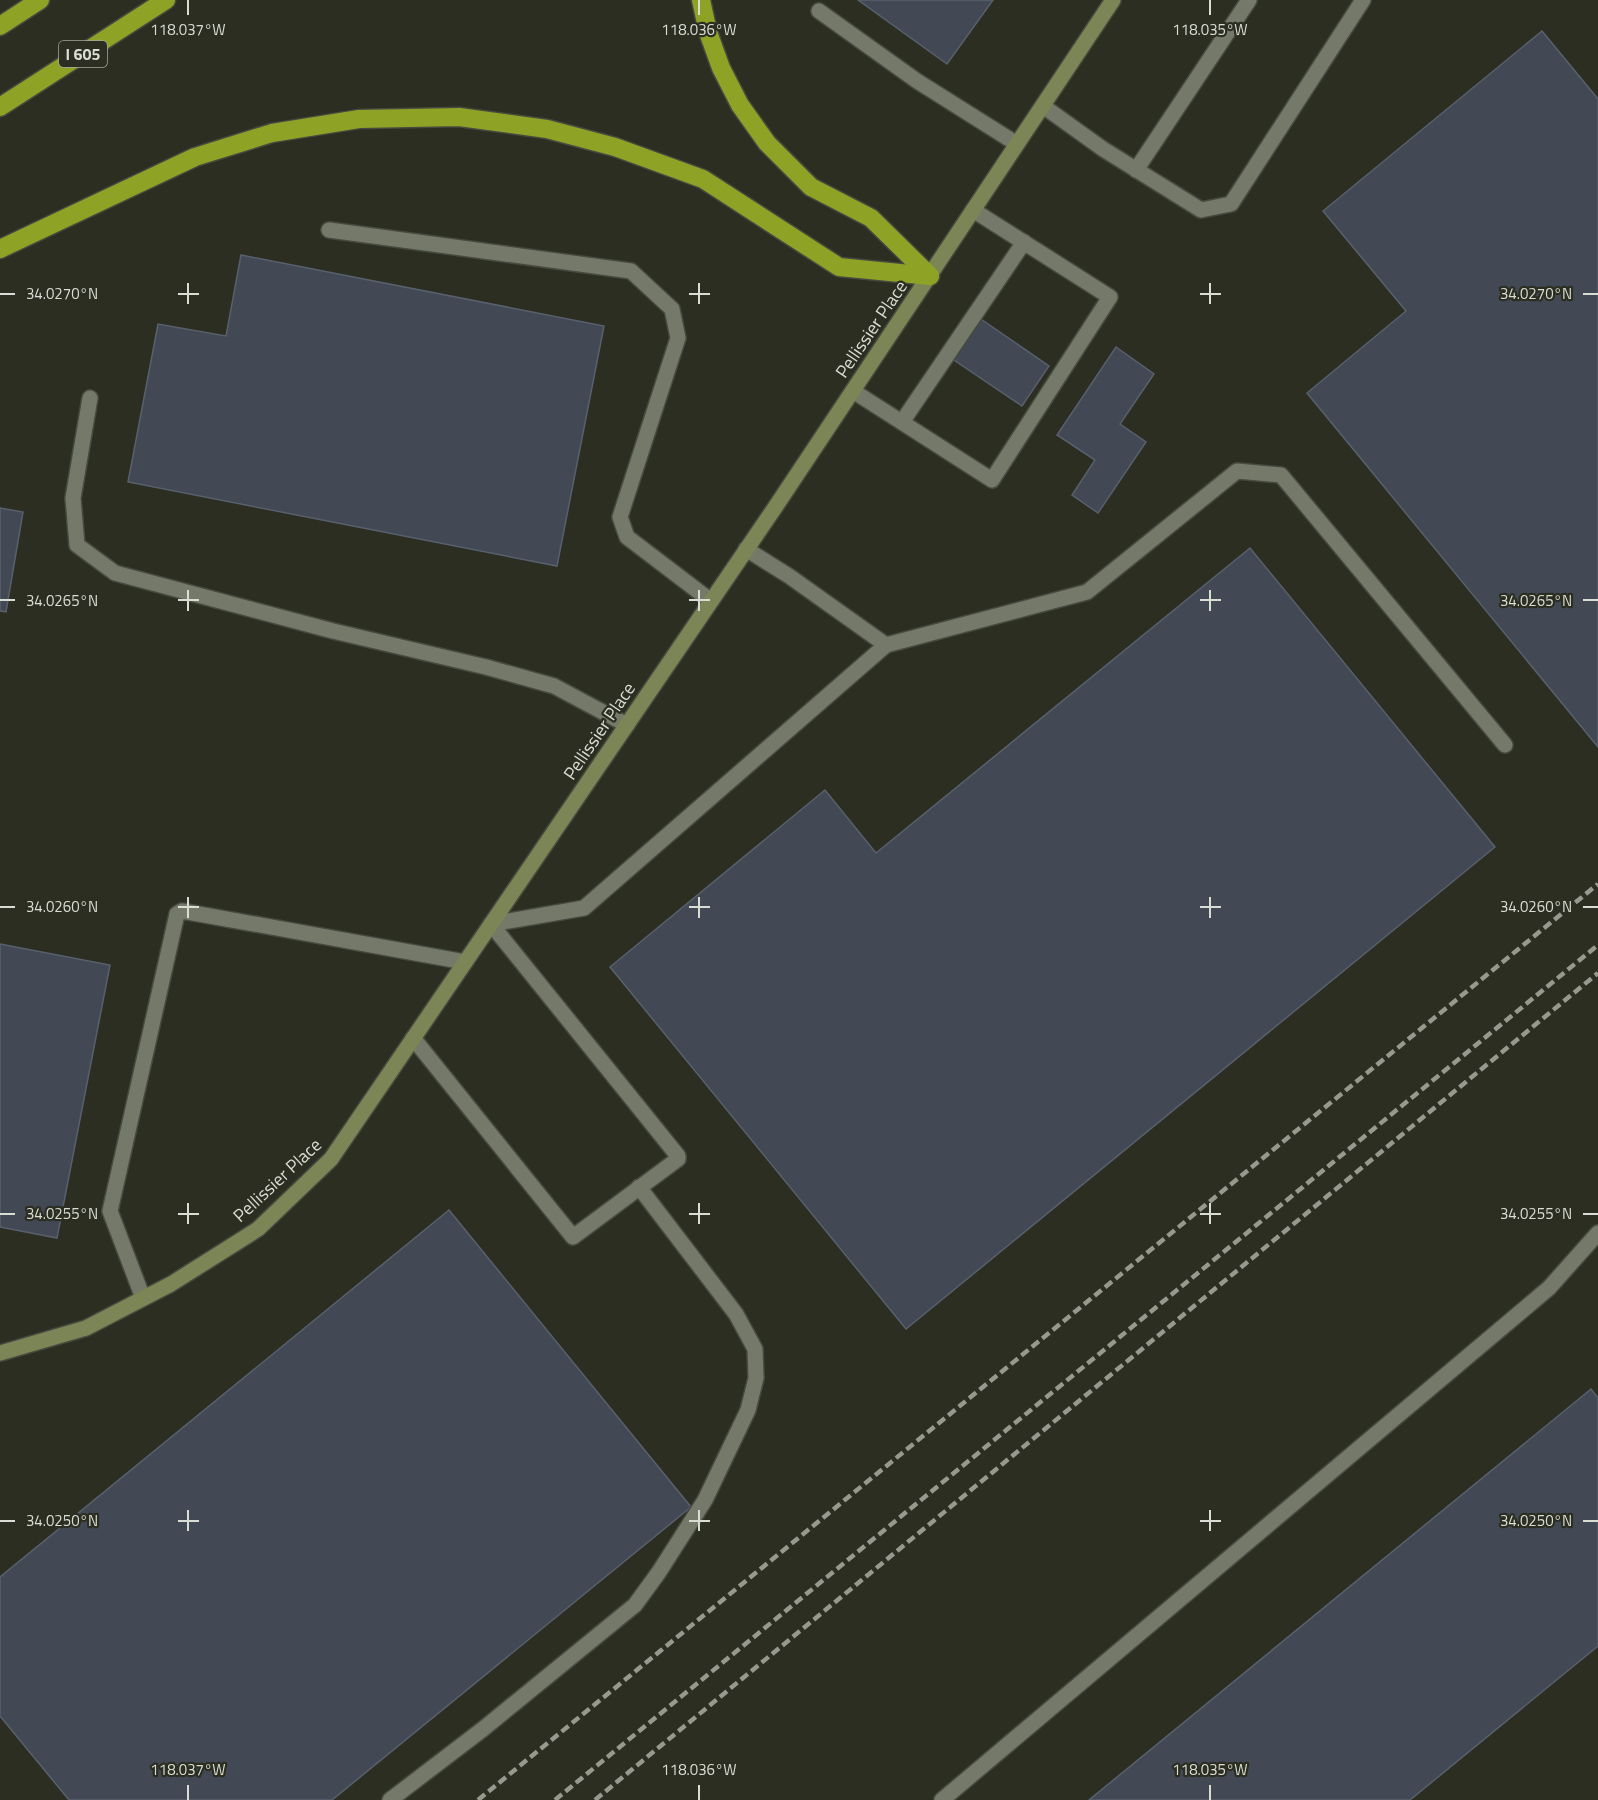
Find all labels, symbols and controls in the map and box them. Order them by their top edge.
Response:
text: 118.037°W [150,18,226,41]
text: 118.036°W [661,18,737,41]
text: 118.035°W [1172,18,1248,41]
road number: I 605 [59,41,107,67]
street label: Pellissier Place [828,275,914,383]
text: 34.0270°N [26,282,98,305]
text: 34.0270°N [1500,282,1572,305]
text: 34.0265°N [26,589,98,612]
text: 34.0265°N [1500,589,1572,612]
street label: Pellissier Place [556,677,642,785]
text: 34.0260°N [26,895,98,918]
text: 34.0260°N [1500,895,1572,918]
street label: Pellissier Place [227,1132,327,1228]
text: 34.0255°N [26,1202,98,1225]
text: 34.0255°N [1500,1202,1572,1225]
text: 34.0250°N [26,1509,98,1532]
text: 34.0250°N [1500,1509,1572,1532]
text: 118.037°W [150,1758,226,1781]
text: 118.036°W [661,1758,737,1781]
text: 118.035°W [1172,1758,1248,1781]

